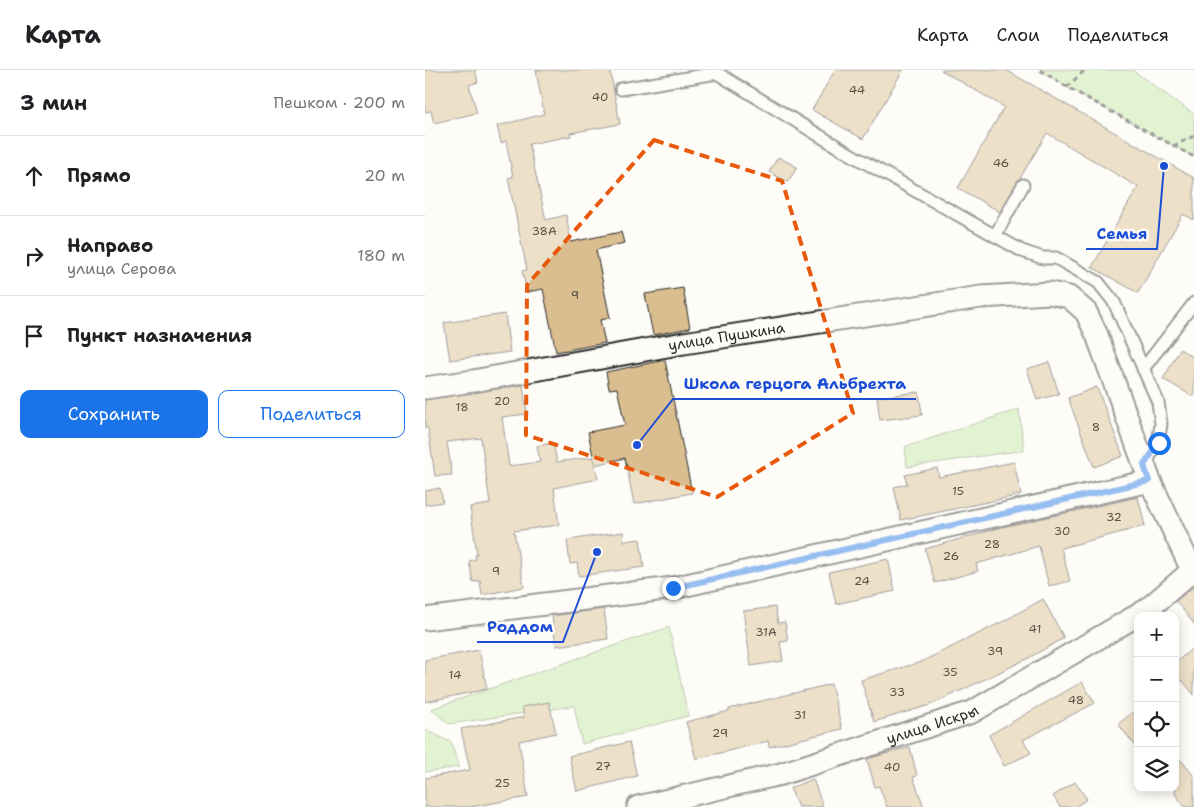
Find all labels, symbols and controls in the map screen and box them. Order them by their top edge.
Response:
text: Карта [25,19,101,51]
text: Карта [917,23,968,47]
text: Слои [996,23,1040,47]
text: Поделиться [1068,23,1169,47]
house number: 44 [849,82,865,98]
text: 3 мин [20,89,87,117]
house number: 40 [592,89,608,105]
text: Пешком · 200 m [274,92,405,113]
house number: 46 [993,155,1009,171]
icon: ahead [20,162,48,190]
text: Прямо [67,163,131,188]
text: 20 m [364,165,405,186]
callout: Семья [1086,218,1157,249]
house number: 38А [531,223,557,239]
text: Семья [1097,223,1147,244]
text: Направо [67,233,153,258]
icon: right [20,242,48,270]
text: 180 m [357,245,405,266]
text: улица Серова [67,258,176,279]
house number: 9 [571,287,579,303]
street label: улица Пушкина [667,317,787,356]
icon: arrive [20,322,48,350]
text: Пункт назначения [67,323,252,348]
callout: Школа герцога Альбрехта [673,368,916,399]
text: Школа герцога Альбрехта [684,373,906,394]
button: Сохранить [20,390,208,438]
button: Поделиться [218,390,405,438]
house number: 20 [494,393,510,409]
house number: 18 [455,399,469,415]
house number: 8 [1092,419,1100,435]
route start [1148,432,1171,455]
house number: 15 [952,483,964,499]
house number: 32 [1106,509,1122,525]
house number: 30 [1054,523,1070,539]
house number: 28 [984,536,1000,552]
house number: 26 [943,548,959,564]
house number: 9 [492,563,500,579]
house number: 24 [854,573,870,589]
route end [662,577,685,600]
callout: Роддом [477,611,563,642]
map controls [1134,612,1179,792]
button: + [1134,612,1179,657]
text: Роддом [487,616,554,637]
house number: 41 [1029,621,1041,637]
house number: 31А [755,624,777,640]
house number: 39 [987,643,1003,659]
button: − [1134,657,1179,702]
house number: 35 [942,664,958,680]
house number: 14 [449,667,461,683]
house number: 33 [889,684,905,700]
house number: 48 [1068,692,1084,708]
street label: улица Искры [884,700,982,749]
button: locate [1134,702,1179,747]
house number: 31 [794,707,806,723]
house number: 29 [712,725,728,741]
button: layers [1134,747,1179,792]
house number: 27 [595,758,611,774]
house number: 40 [884,759,900,775]
house number: 25 [494,775,510,791]

